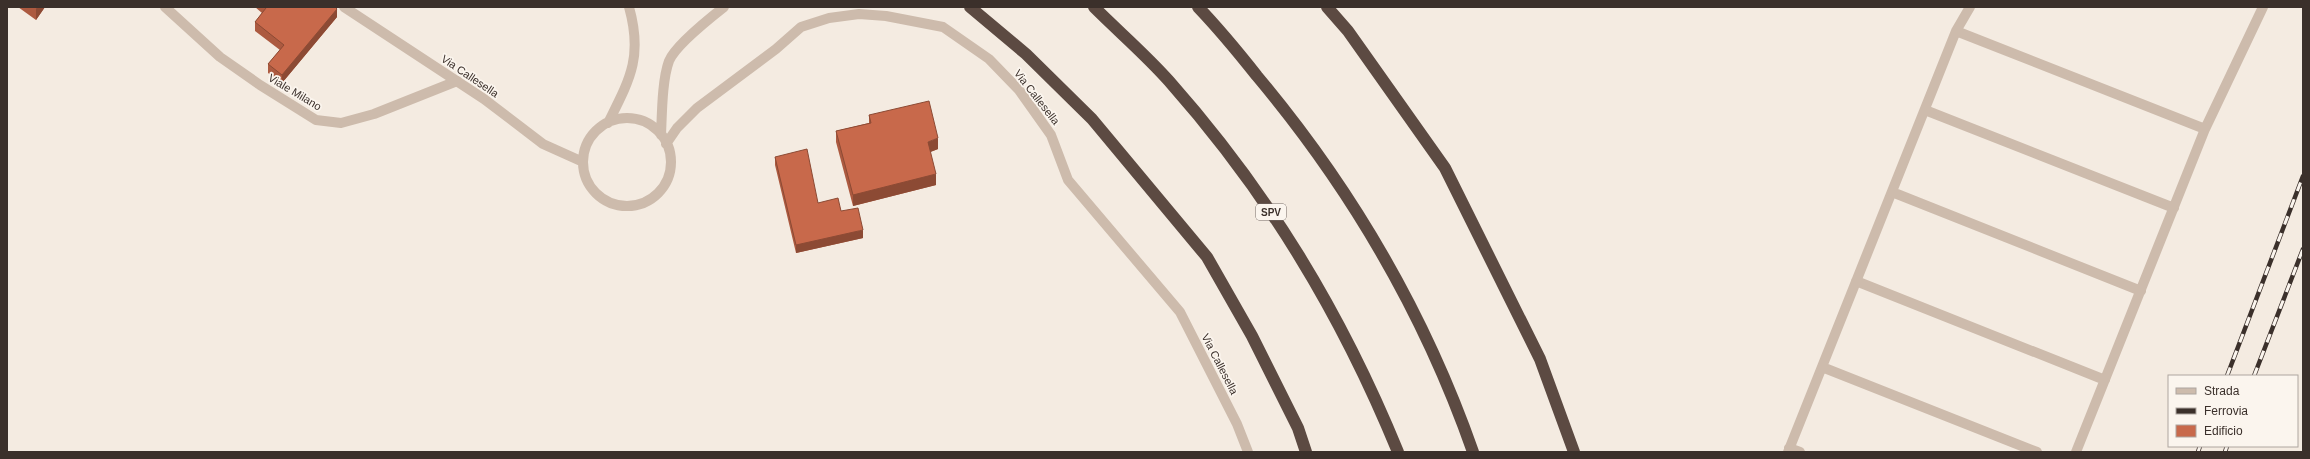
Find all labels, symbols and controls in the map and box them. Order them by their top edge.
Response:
street label: Via Callesella [439,52,502,100]
street label: Via Callesella [1012,67,1063,128]
street label: Viale Milano [266,71,324,113]
road number: SPV [1256,204,1286,220]
street label: Via Callesella [1200,332,1241,397]
legend [2168,375,2298,447]
text: Strada [2204,384,2240,398]
text: Ferrovia [2204,404,2248,418]
text: Edificio [2204,424,2243,438]

